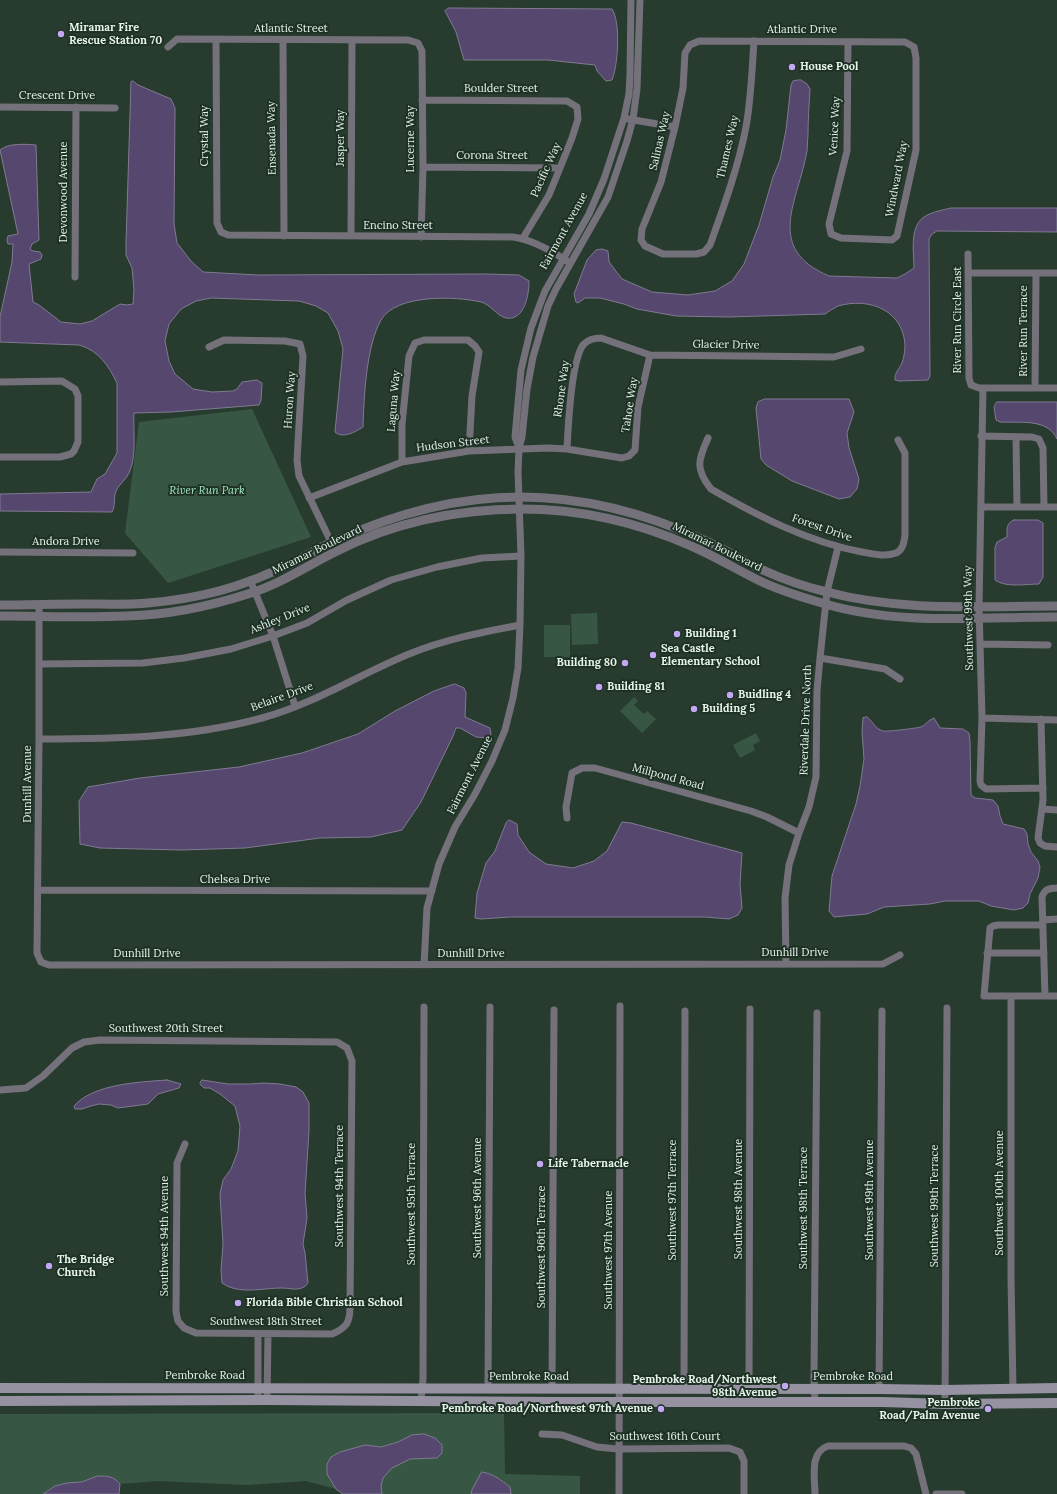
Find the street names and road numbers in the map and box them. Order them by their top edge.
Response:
street label: Atlantic Street [254,22,328,36]
street label: Atlantic Drive [767,23,837,37]
street label: Boulder Street [464,82,538,96]
street label: Crescent Drive [19,89,95,103]
street label: Venice Way [827,96,843,156]
street label: Ensenada Way [265,101,279,175]
street label: Crystal Way [198,105,212,167]
street label: Lucerne Way [404,106,418,172]
street label: Jasper Way [334,110,348,166]
street label: Salinas Way [647,110,673,172]
street label: Thames Way [714,114,742,180]
street label: Windward Way [883,140,911,218]
street label: Pacific Way [528,141,564,199]
street label: Devonwood Avenue [57,142,71,242]
street label: Corona Street [456,149,528,163]
street label: Fairmont Avenue [537,190,591,272]
street label: Encino Street [363,219,433,233]
street label: River Run Circle East [951,266,965,374]
street label: River Run Terrace [1017,285,1031,377]
street label: Glacier Drive [692,338,760,352]
street label: Rhone Way [551,360,573,418]
street label: Laguna Way [385,370,403,432]
street label: Huron Way [281,371,299,429]
street label: Tahoe Way [619,376,641,434]
street label: Hudson Street [416,433,490,455]
street label: Forest Drive [790,512,854,544]
street label: Miramar Boulevard [670,520,764,574]
street label: Miramar Boulevard [270,523,364,577]
street label: Andora Drive [32,535,100,549]
street label: Southwest 99th Way [961,565,977,671]
street label: Ashley Drive [248,601,312,637]
street label: Riverdale Drive North [797,664,815,776]
street label: Belaire Drive [249,680,315,714]
street label: Fairmont Avenue [444,733,496,817]
street label: Dunhill Avenue [21,745,35,823]
street label: Millpond Road [631,761,705,793]
street label: Chelsea Drive [200,873,270,887]
street label: Dunhill Drive [761,946,829,960]
street label: Dunhill Drive [113,947,181,961]
street label: Dunhill Drive [437,947,505,961]
street label: Southwest 20th Street [109,1022,223,1036]
street label: Southwest 94th Terrace [333,1125,347,1247]
street label: Southwest 100th Avenue [993,1130,1007,1256]
street label: Southwest 96th Avenue [471,1138,485,1258]
street label: Southwest 97th Terrace [666,1139,680,1261]
street label: Southwest 98th Avenue [732,1139,746,1259]
street label: Southwest 99th Avenue [863,1140,877,1260]
street label: Southwest 95th Terrace [405,1143,419,1265]
street label: Southwest 99th Terrace [928,1145,942,1267]
street label: Southwest 98th Terrace [797,1147,811,1269]
street label: Southwest 94th Avenue [158,1176,172,1296]
street label: Southwest 96th Terrace [535,1186,549,1308]
street label: Southwest 97th Avenue [602,1190,616,1310]
street label: Southwest 18th Street [210,1315,322,1329]
street label: Pembroke Road [165,1369,245,1383]
street label: Pembroke Road [489,1370,569,1384]
street label: Pembroke Road [813,1370,893,1384]
street label: Southwest 16th Court [610,1430,720,1444]

